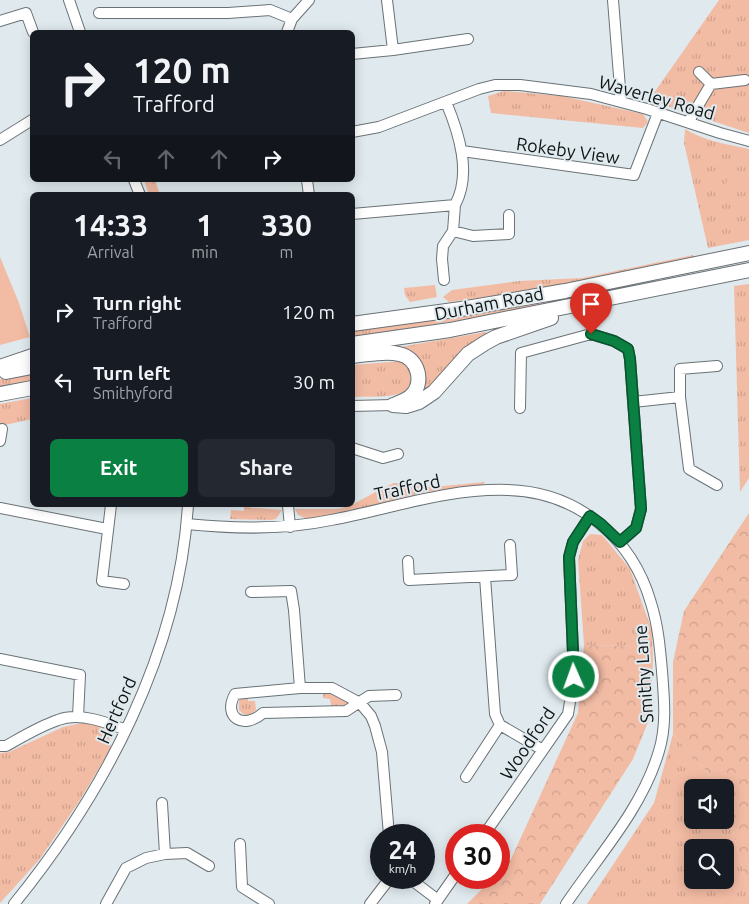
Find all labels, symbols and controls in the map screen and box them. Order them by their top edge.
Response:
icon: right [50,50,115,115]
text: 120 m [133,50,231,90]
street label: Waverley Road [597,71,717,123]
text: Trafford [133,91,215,116]
street label: Rokeby View [515,133,621,167]
icon: left [99,145,127,173]
icon: ahead [152,145,180,173]
icon: ahead [205,145,233,173]
icon: right [258,145,286,173]
text: 14:33 [73,208,148,242]
text: 1 [196,208,213,242]
text: 330 [261,208,312,242]
text: Arrival [87,243,134,261]
text: min [191,243,218,261]
text: m [280,243,293,261]
street label: Durham Road [433,283,545,323]
pin [570,283,612,334]
icon: arrive [577,290,605,318]
text: Turn right [93,292,181,314]
icon: right [50,298,78,326]
text: 120 m [282,301,335,323]
text: Trafford [93,314,153,332]
text: Turn left [93,362,171,384]
icon: left [50,368,78,396]
text: 30 m [293,371,335,393]
text: Smithyford [93,384,173,402]
button: Exit [50,439,188,497]
button: Share [198,439,335,497]
street label: Trafford [372,470,442,504]
street label: Smithy Lane [630,624,656,724]
position arrow [547,650,599,702]
street label: Hertford [92,673,140,747]
street label: Woodford [496,703,558,783]
map controls [684,779,734,889]
button: sound [684,779,734,829]
speed limit sign: 30 [445,824,510,889]
text: 24 [388,836,417,864]
button: search [684,839,734,889]
text: km/h [389,862,416,875]

